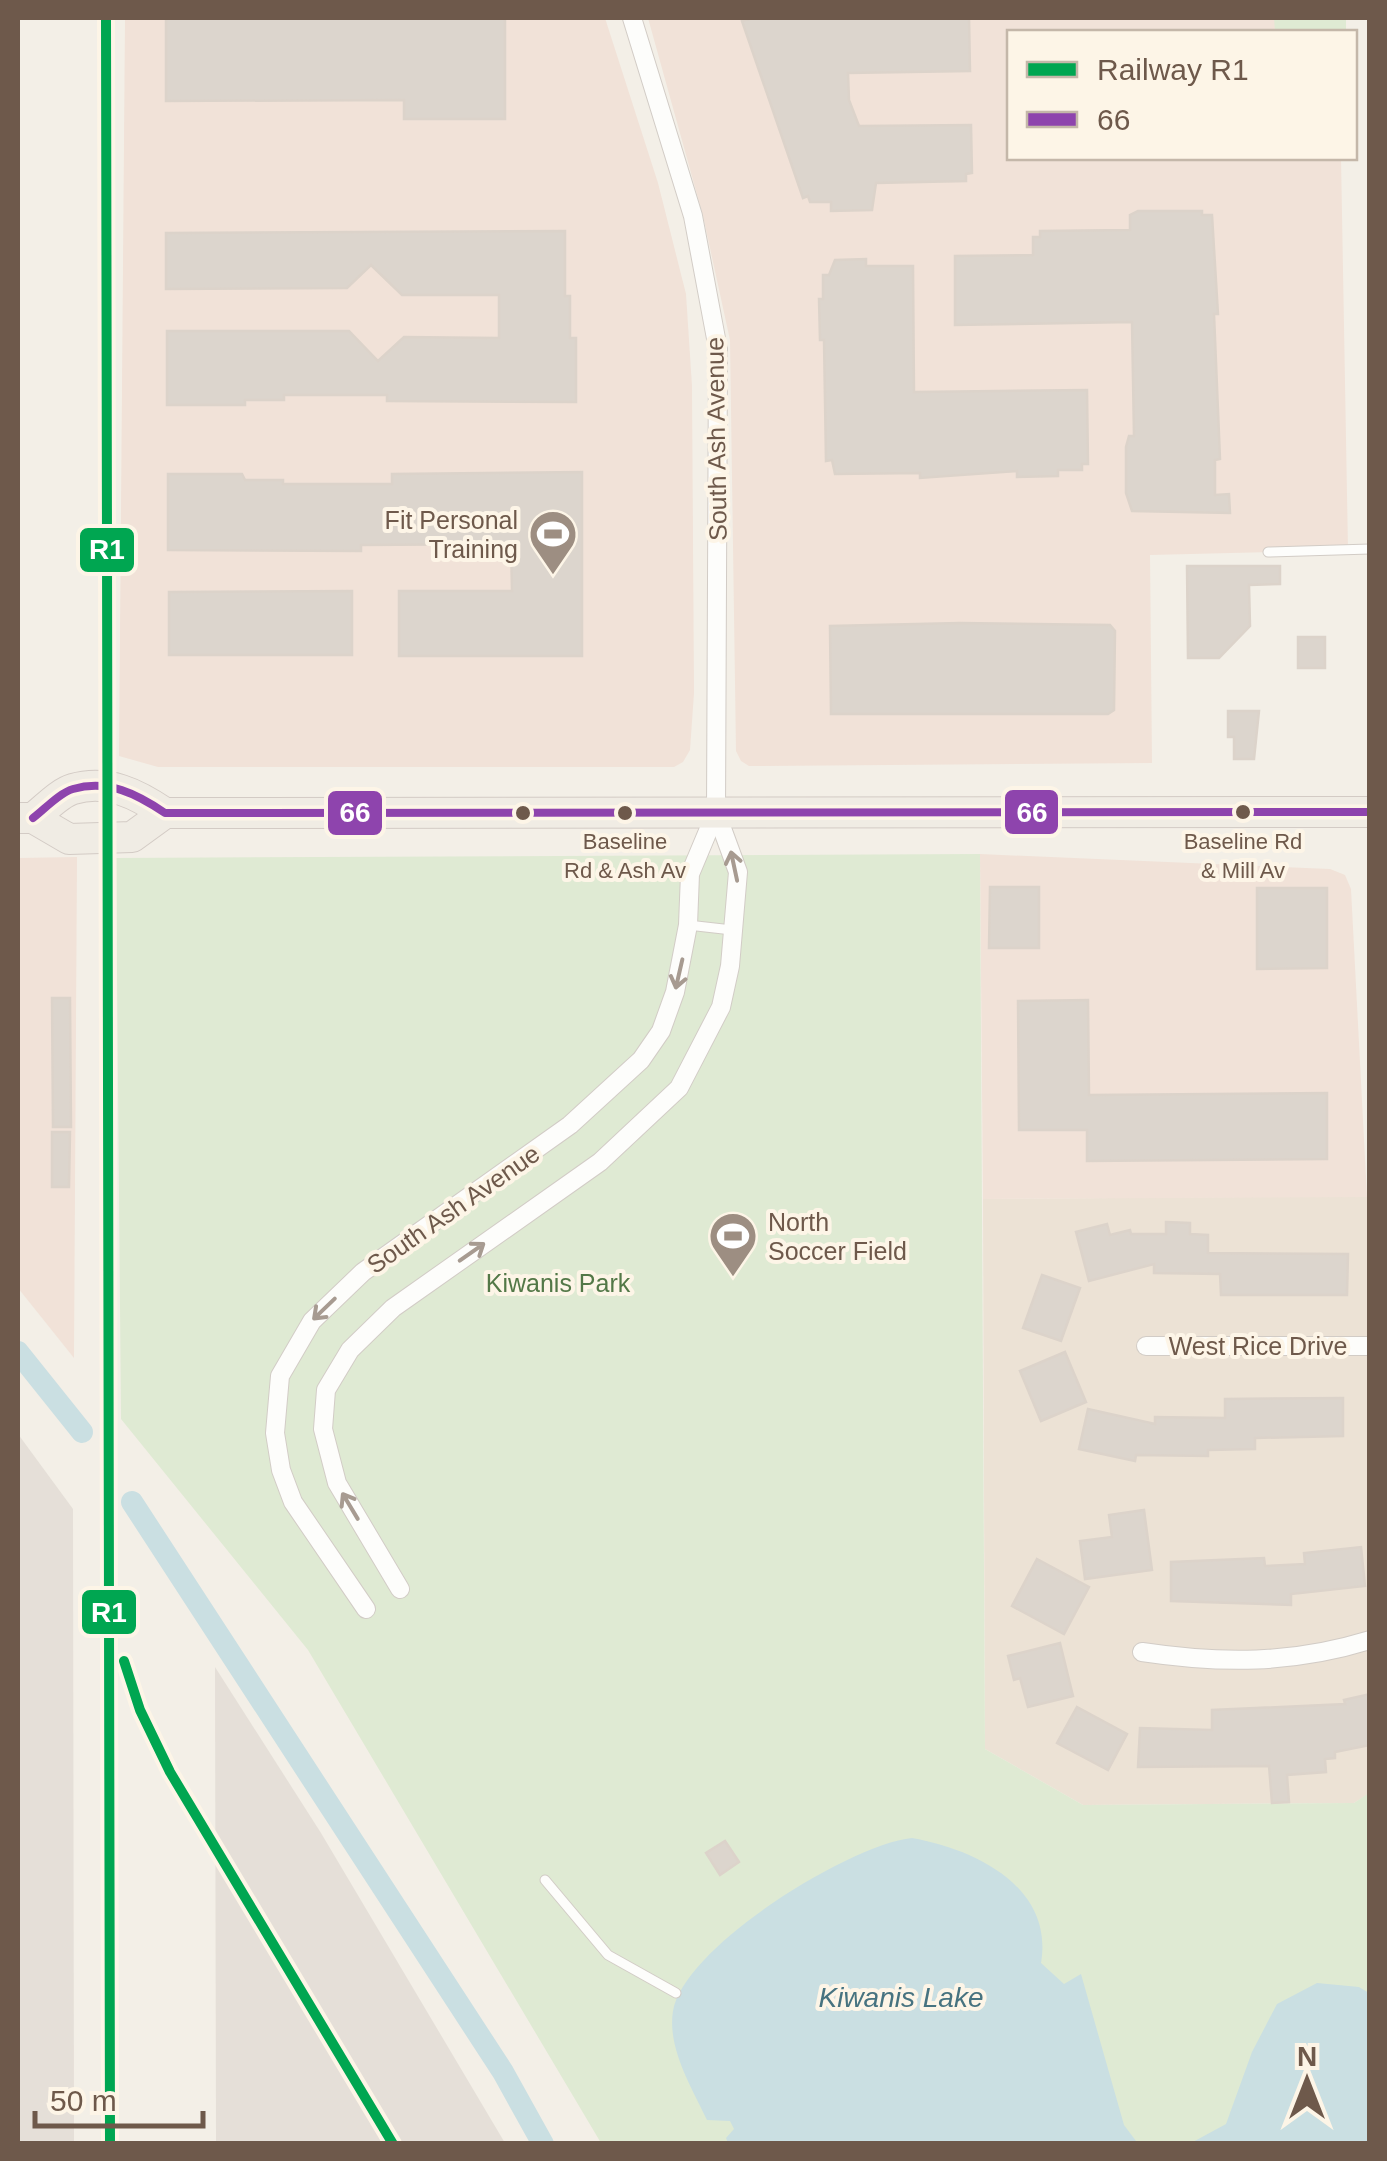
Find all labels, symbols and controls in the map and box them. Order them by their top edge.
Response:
legend [1007,30,1357,160]
text: Railway R1 [1097,53,1249,86]
text: 66 [1097,103,1130,136]
street label: South Ash Avenue [700,337,732,541]
place label: Fit Personal Training [385,506,518,563]
sports icon: Fit Personal Training [527,508,579,576]
line badge: R1 [78,526,136,574]
text: R1 [89,534,125,565]
line badge: 66 [1003,788,1060,836]
line badge: 66 [326,789,384,837]
text: 66 [339,797,371,828]
text: 66 [1016,797,1048,828]
marker: Baseline Rd & Mill Av [1233,802,1253,822]
unlabelled marker [513,803,533,823]
marker: Baseline Rd & Ash Av [615,803,635,823]
place label: Baseline Rd & Ash Av [564,829,686,883]
place label: Baseline Rd & Mill Av [1184,829,1302,883]
one-way arrow [723,851,742,883]
one-way arrow [669,957,688,989]
street label: South Ash Avenue [361,1139,545,1279]
place label: North Soccer Field [768,1208,907,1265]
sports icon: North Soccer Field [707,1210,759,1278]
one-way arrow [457,1242,485,1263]
park label: Kiwanis Park [486,1269,631,1297]
one-way arrow [313,1297,337,1321]
street label: West Rice Drive [1169,1332,1347,1360]
one-way arrow [340,1492,360,1521]
line badge: R1 [80,1588,138,1636]
text: R1 [91,1597,127,1628]
water label: Kiwanis Lake [819,1982,983,2013]
north arrow [1257,2031,1357,2131]
text: N [1297,2041,1317,2072]
scale bar [35,2066,202,2128]
text: 50 m [50,2084,117,2117]

